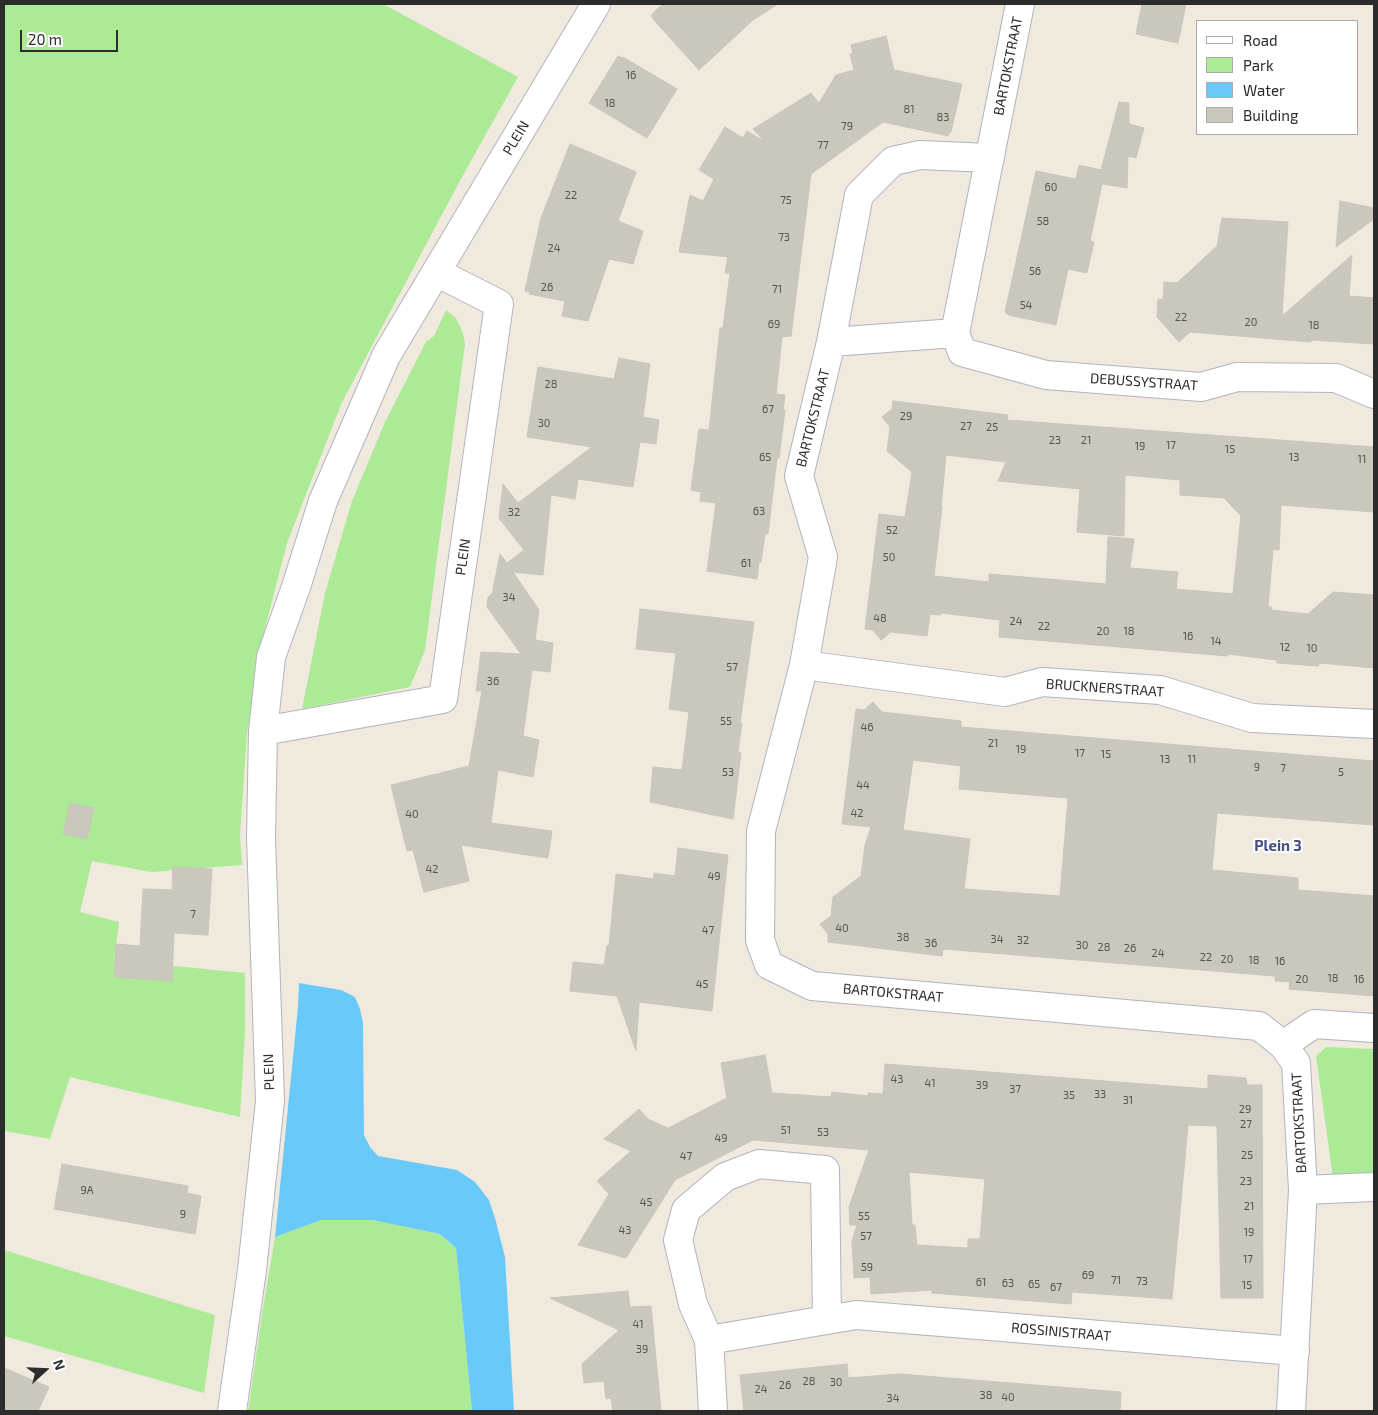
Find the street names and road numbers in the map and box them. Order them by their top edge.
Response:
street label: BARTOKSTRAAT [990,15,1026,117]
street label: PLEIN [499,118,533,158]
street label: BARTOKSTRAAT [793,367,833,469]
street label: DEBUSSYSTRAAT [1090,370,1198,394]
street label: PLEIN [452,538,474,576]
street label: BRUCKNERSTRAAT [1045,675,1165,701]
street label: BARTOKSTRAAT [842,980,944,1006]
street label: PLEIN [260,1053,278,1091]
street label: BARTOKSTRAAT [1288,1072,1310,1174]
street label: ROSSINISTRAAT [1010,1319,1112,1345]

